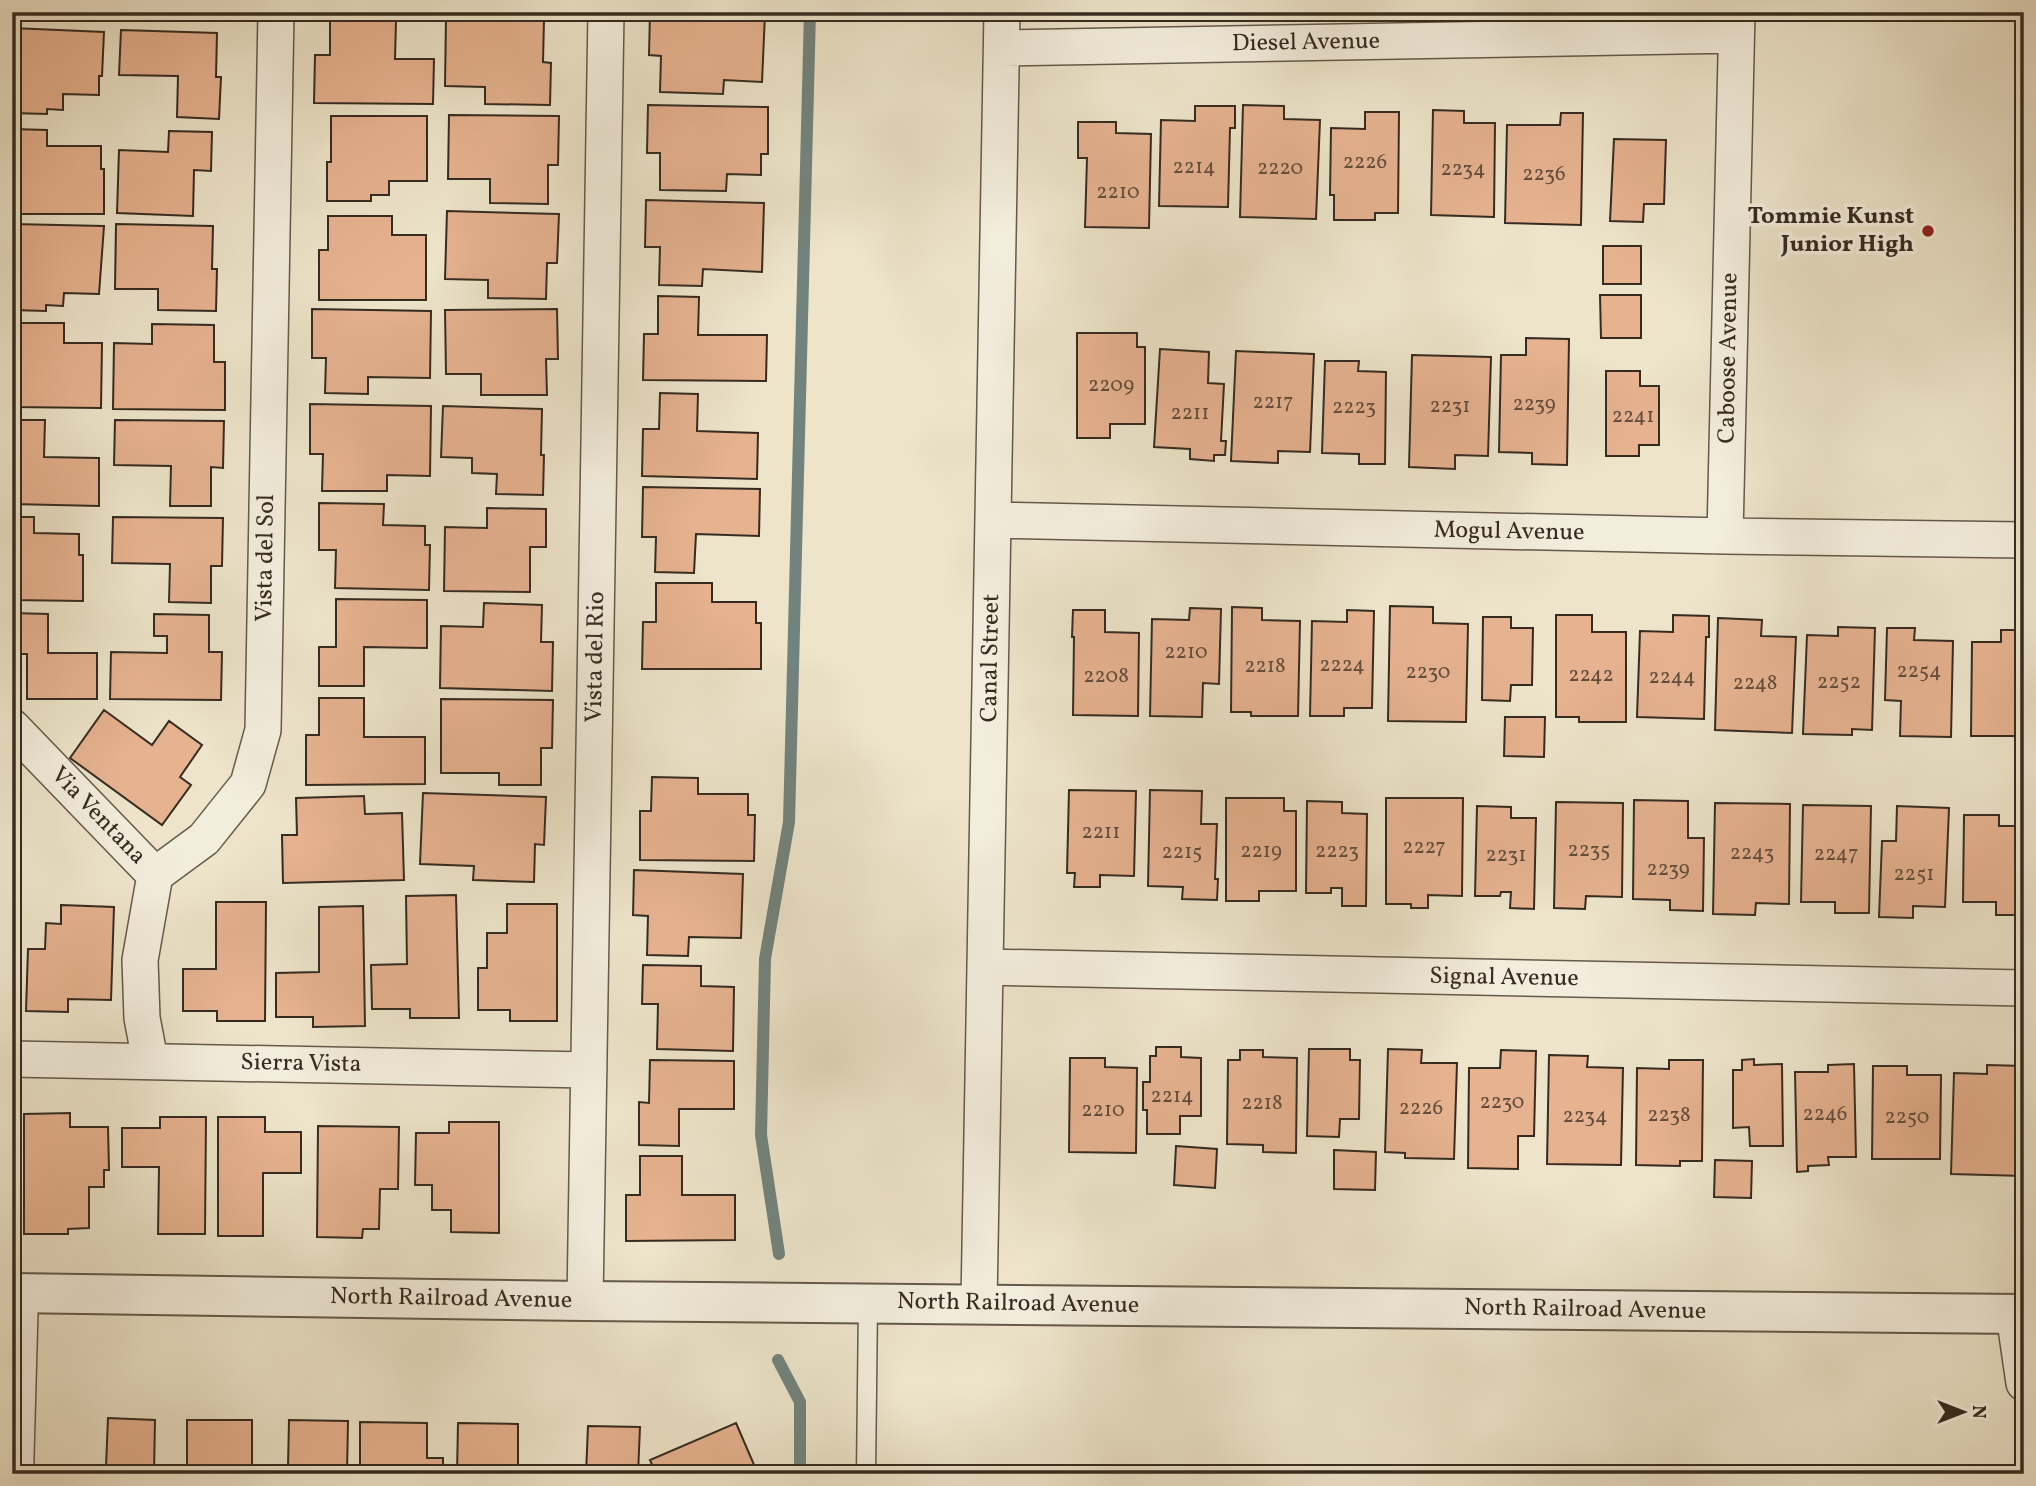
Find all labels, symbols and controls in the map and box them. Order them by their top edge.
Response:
street label: Diesel Avenue [1232,25,1380,61]
house number: 2226 [1343,148,1387,177]
house number: 2214 [1172,153,1216,182]
house number: 2220 [1257,154,1303,183]
house number: 2234 [1440,155,1486,184]
house number: 2236 [1522,160,1566,189]
house number: 2210 [1096,178,1140,207]
place label: Tommie Kunst Junior High [1747,200,1914,262]
marker: Tommie Kunst Junior High [1920,223,1936,239]
street label: Caboose Avenue [1711,272,1747,444]
house number: 2209 [1088,371,1134,400]
house number: 2217 [1253,388,1293,417]
house number: 2239 [1512,390,1556,419]
house number: 2231 [1430,392,1470,421]
house number: 2223 [1332,393,1376,422]
house number: 2211 [1171,399,1209,428]
house number: 2241 [1612,402,1654,431]
street label: Vista del Sol [248,494,284,622]
street label: Mogul Avenue [1433,514,1585,550]
street label: Vista del Rio [578,591,614,723]
street label: Canal Street [973,593,1009,723]
house number: 2210 [1164,638,1208,667]
house number: 2224 [1319,651,1365,680]
house number: 2218 [1244,652,1286,681]
house number: 2254 [1896,657,1942,686]
house number: 2230 [1406,658,1450,687]
house number: 2242 [1568,661,1614,690]
house number: 2208 [1083,662,1129,691]
house number: 2244 [1649,663,1696,692]
house number: 2252 [1817,668,1861,697]
house number: 2248 [1733,669,1777,698]
street label: Via Ventana [42,759,154,873]
house number: 2211 [1082,818,1120,847]
house number: 2227 [1402,833,1446,862]
house number: 2235 [1568,836,1610,865]
house number: 2219 [1240,837,1282,866]
house number: 2223 [1315,837,1359,866]
house number: 2215 [1162,838,1202,867]
house number: 2243 [1730,839,1774,868]
house number: 2247 [1814,840,1858,869]
house number: 2231 [1486,841,1526,870]
house number: 2239 [1646,855,1690,884]
house number: 2251 [1894,860,1934,889]
street label: Signal Avenue [1429,960,1579,996]
street label: Sierra Vista [240,1046,362,1082]
house number: 2214 [1150,1082,1194,1111]
house number: 2230 [1480,1088,1524,1117]
house number: 2218 [1241,1089,1283,1118]
house number: 2226 [1399,1094,1443,1123]
house number: 2210 [1081,1096,1125,1125]
house number: 2246 [1803,1100,1847,1129]
house number: 2238 [1647,1101,1691,1130]
house number: 2234 [1562,1102,1608,1131]
house number: 2250 [1885,1103,1929,1132]
street label: North Railroad Avenue [329,1280,573,1318]
street label: North Railroad Avenue [896,1285,1140,1323]
street label: North Railroad Avenue [1463,1291,1707,1329]
north arrow [1927,1378,1997,1448]
text: N [1965,1405,1991,1419]

